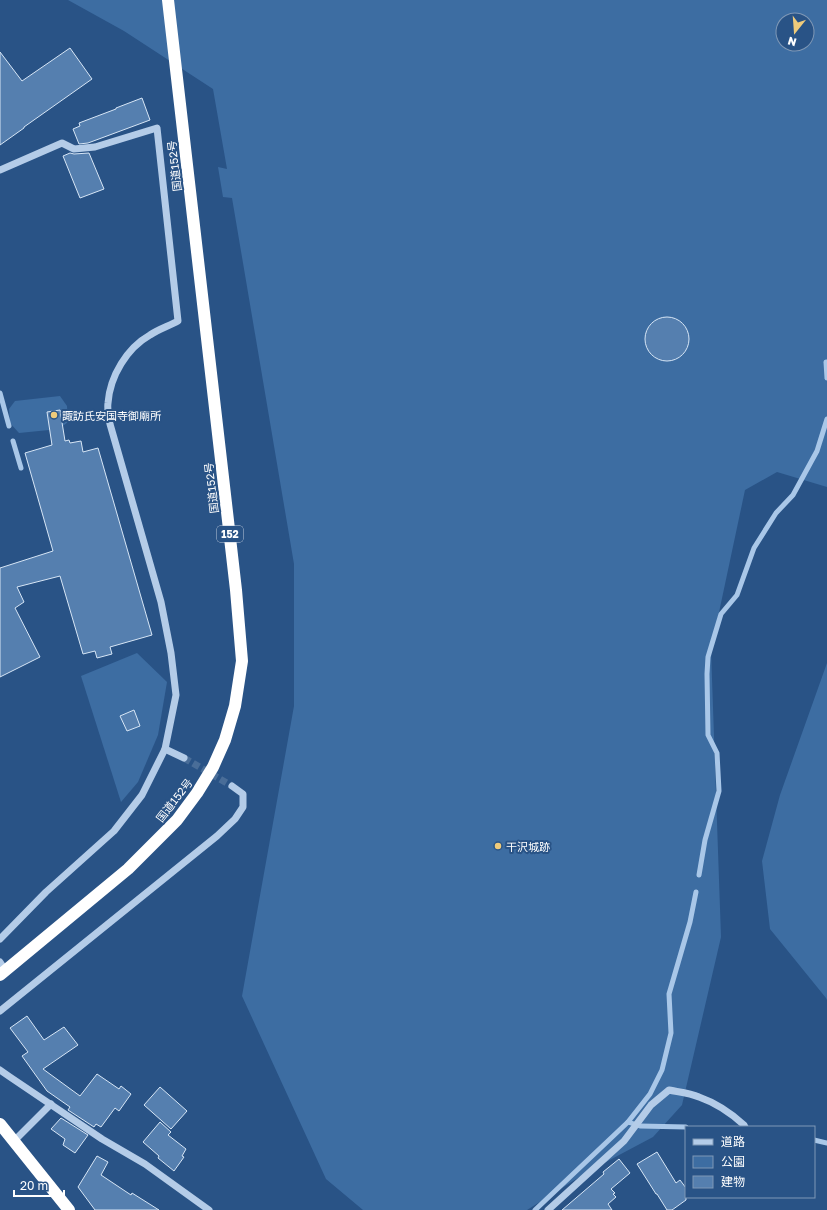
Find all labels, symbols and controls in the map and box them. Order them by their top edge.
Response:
north arrow [775,12,815,52]
text: N [786,35,798,49]
street label: 国道152号 [164,140,184,192]
place label: 諏訪氏安国寺御廟所 [62,409,162,422]
marker: 諏訪氏安国寺御廟所 [49,410,59,420]
street label: 国道152号 [201,462,221,514]
road number: 152 [217,526,243,542]
street label: 国道152号 [153,776,195,824]
place label: 干沢城跡 [506,840,550,853]
marker: 干沢城跡 [493,841,503,851]
legend [685,1126,815,1198]
text: 道路 [721,1134,745,1149]
text: 公園 [721,1154,745,1169]
scale bar [14,1172,64,1198]
text: 建物 [721,1174,745,1189]
text: 20 m [20,1178,48,1193]

